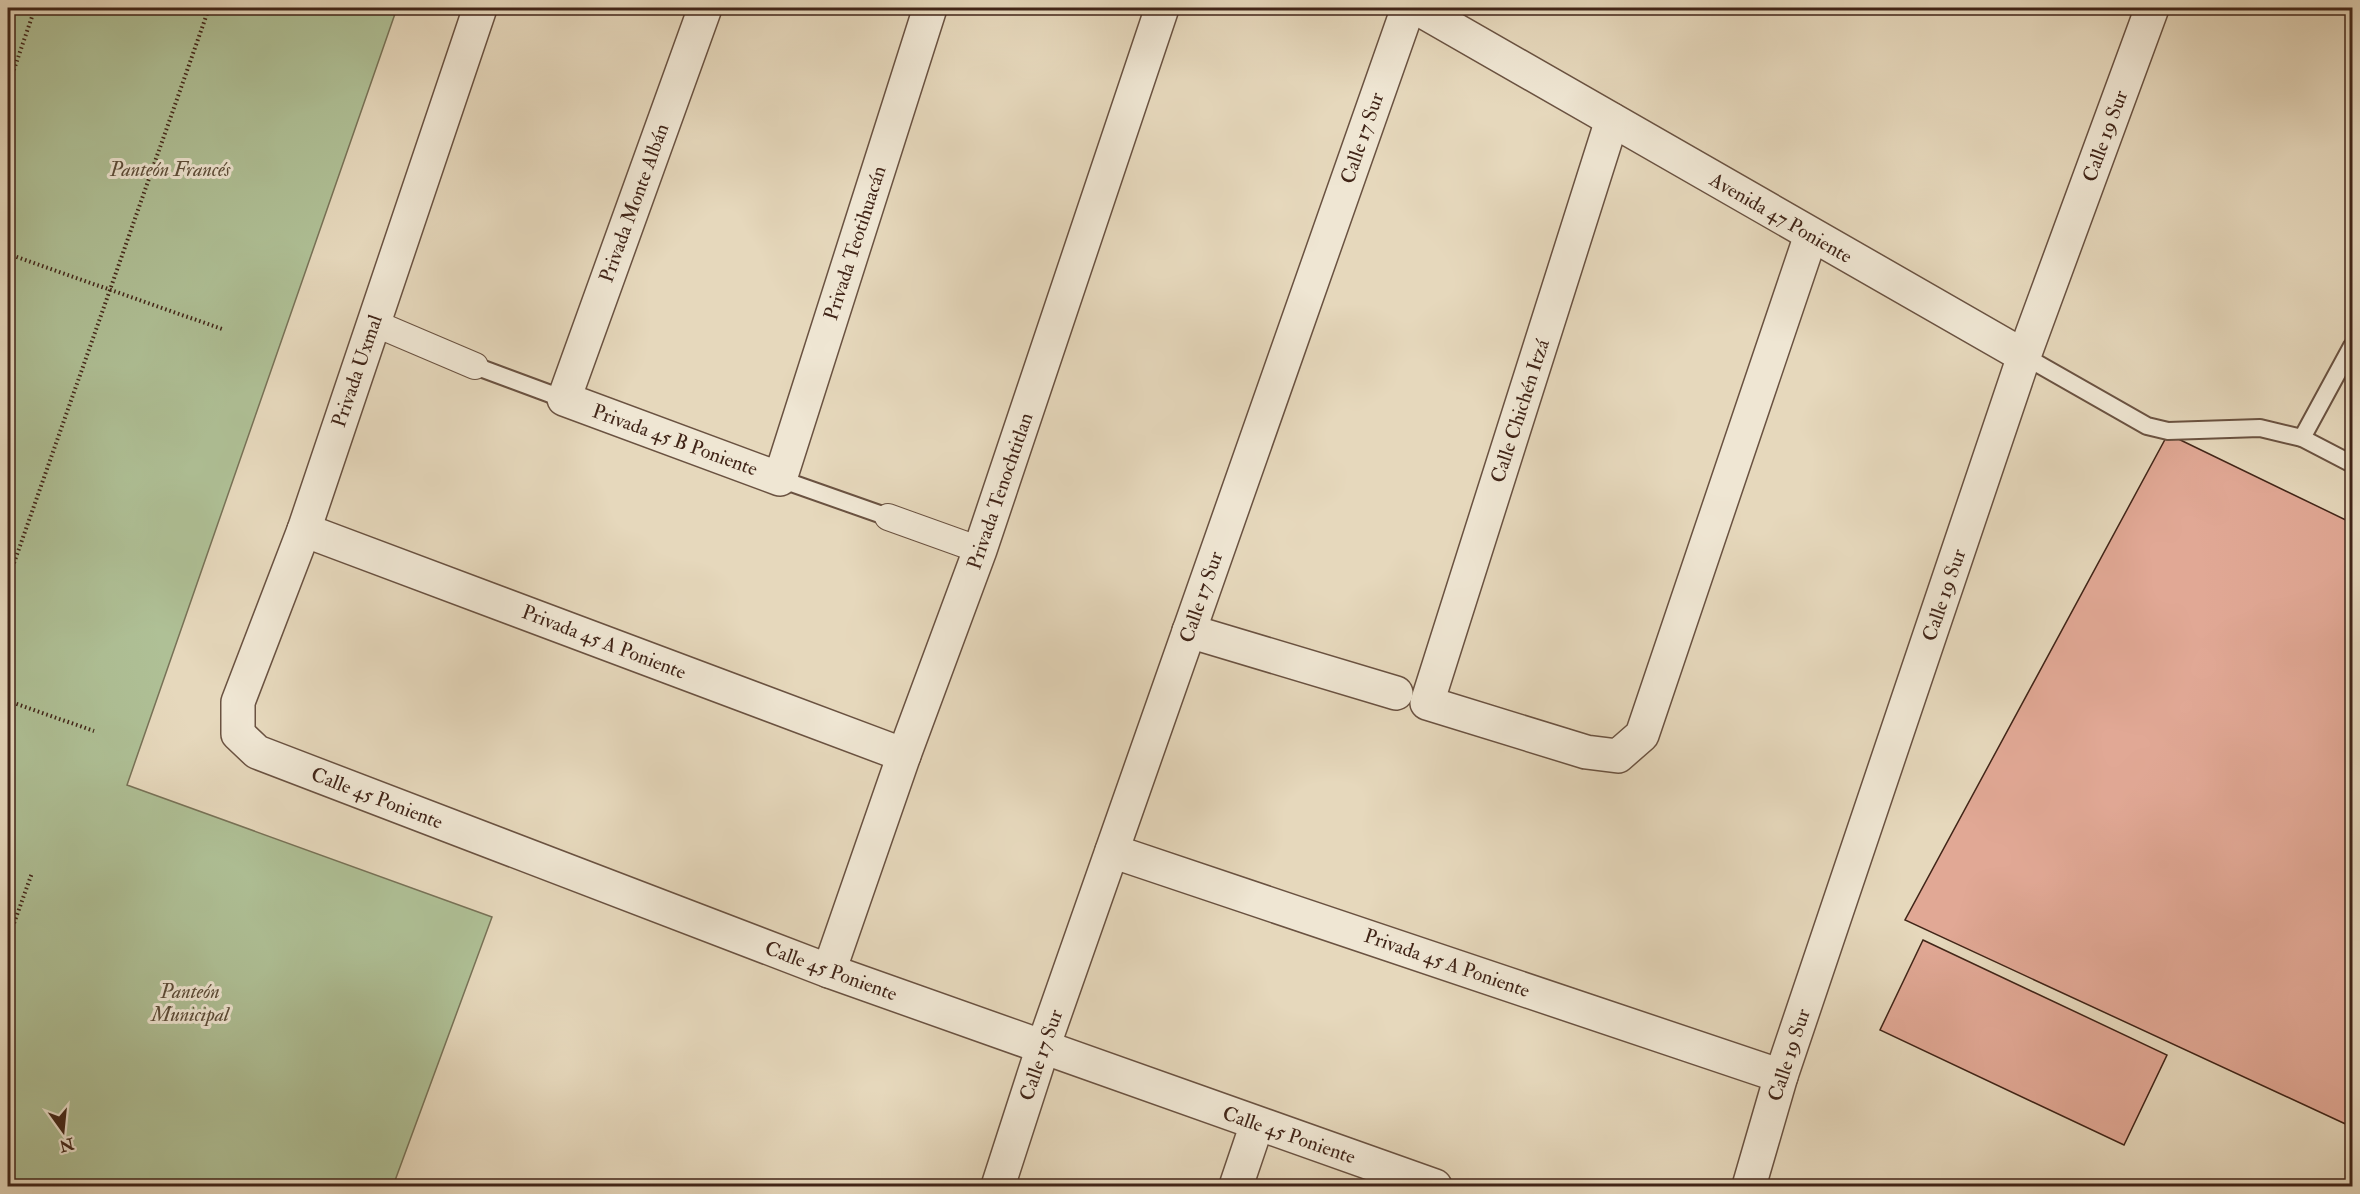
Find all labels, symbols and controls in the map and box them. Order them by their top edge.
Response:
street label: Calle 19 Sur [2077,86,2133,185]
street label: Calle 17 Sur [1335,89,1389,187]
street label: Privada Monte Albán [594,120,674,286]
park label: Panteón Francés [109,157,231,182]
street label: Privada Teotihuacán [818,163,892,323]
street label: Avenida 47 Poniente [1704,167,1857,269]
street label: Privada Uxmal [326,311,388,431]
street label: Calle Chichén Itzá [1485,335,1555,486]
street label: Privada 45 B Poniente [589,398,761,482]
street label: Privada Tenochtitlan [961,409,1039,573]
street label: Calle 19 Sur [1917,545,1972,644]
street label: Calle 17 Sur [1174,548,1228,646]
street label: Privada 45 A Poniente [518,599,690,685]
street label: Calle 45 Poniente [308,761,446,835]
street label: Privada 45 A Poniente [1361,923,1533,1003]
street label: Calle 45 Poniente [761,935,901,1007]
park label: Panteón Municipal [150,979,231,1027]
street label: Calle 19 Sur [1762,1005,1816,1104]
street label: Calle 17 Sur [1014,1006,1068,1104]
north arrow [33,1101,93,1161]
street label: Calle 45 Poniente [1219,1101,1359,1169]
text: N [56,1133,77,1156]

